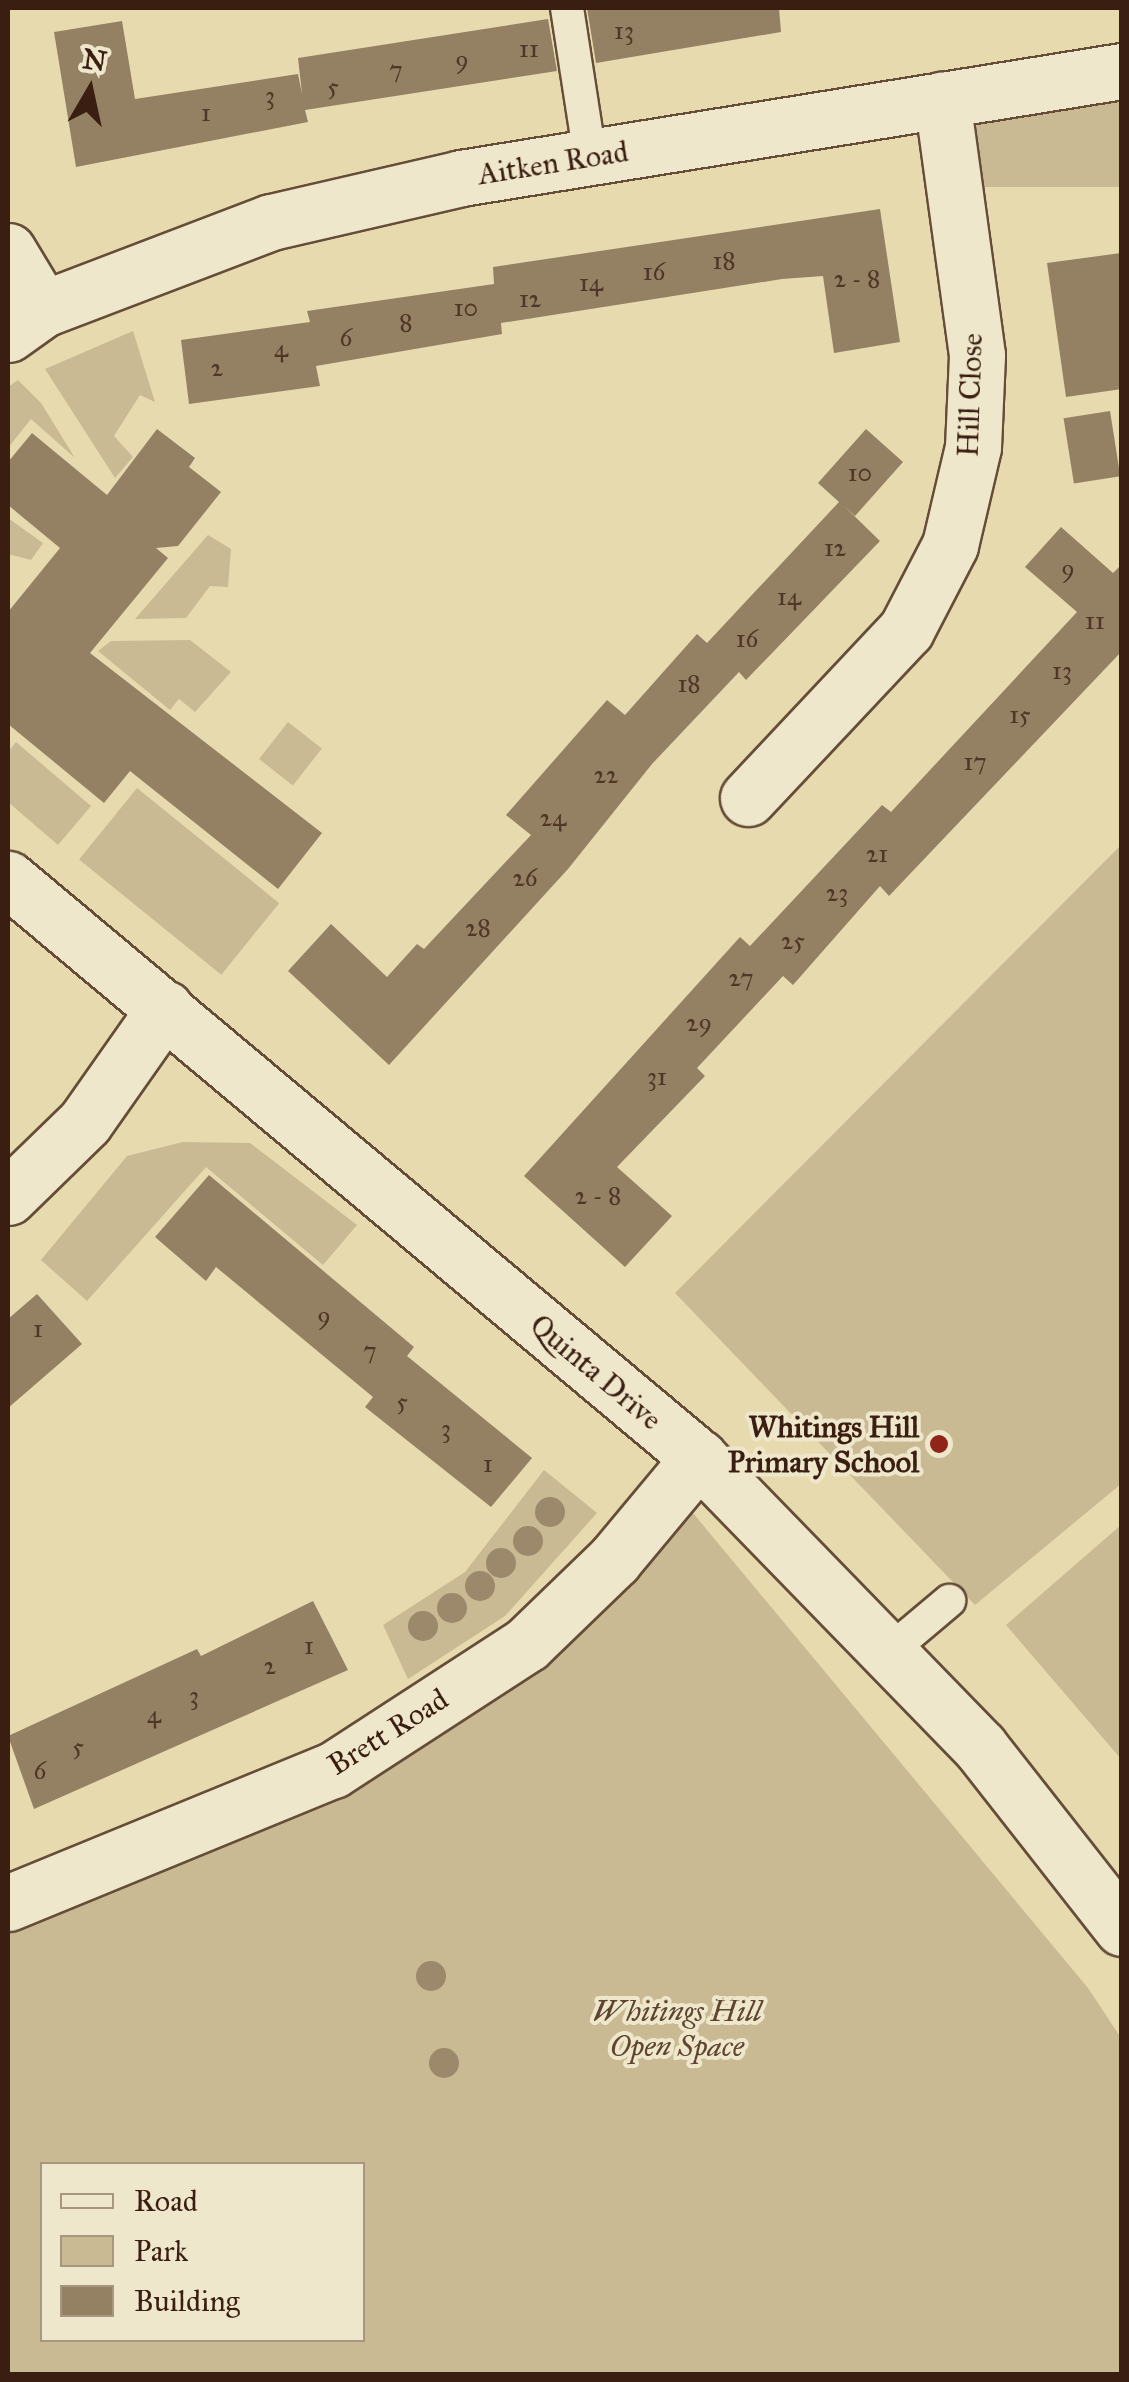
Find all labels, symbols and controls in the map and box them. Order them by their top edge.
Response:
house number: 13 [614,16,634,46]
house number: 11 [519,34,539,64]
north arrow [40,40,140,140]
text: N [80,41,109,79]
house number: 9 [455,45,469,75]
house number: 7 [389,55,403,85]
house number: 5 [327,72,339,102]
house number: 3 [265,81,275,111]
house number: 1 [201,98,211,128]
street label: Aitken Road [475,133,631,193]
house number: 18 [712,246,736,276]
house number: 16 [643,257,665,287]
house number: 2 - 8 [834,264,880,294]
house number: 14 [579,268,603,298]
house number: 12 [519,284,541,314]
house number: 10 [454,293,478,323]
house number: 8 [399,308,413,338]
house number: 6 [340,323,352,353]
street label: Hill Close [950,332,990,458]
house number: 4 [274,334,288,364]
house number: 2 [211,353,223,383]
house number: 10 [848,458,872,488]
house number: 12 [824,533,846,563]
house number: 9 [1061,554,1075,584]
house number: 14 [777,582,801,612]
house number: 11 [1085,606,1105,636]
house number: 16 [736,624,758,654]
house number: 13 [1052,656,1072,686]
house number: 18 [677,669,701,699]
house number: 15 [1009,700,1031,730]
house number: 17 [963,747,987,777]
house number: 22 [594,760,618,790]
house number: 24 [540,803,566,833]
house number: 21 [866,839,888,869]
house number: 26 [512,863,538,893]
house number: 23 [826,878,848,908]
house number: 28 [465,913,491,943]
house number: 25 [781,926,805,956]
house number: 27 [728,963,754,993]
house number: 29 [686,1008,712,1038]
house number: 31 [647,1062,667,1092]
house number: 2 - 8 [575,1181,621,1211]
house number: 9 [317,1301,331,1331]
street label: Quinta Drive [523,1307,669,1437]
house number: 1 [33,1314,43,1344]
house number: 7 [363,1336,377,1366]
house number: 5 [396,1387,408,1417]
place label: Whitings Hill Primary School [728,1409,919,1480]
house number: 3 [441,1414,451,1444]
marker: Whitings Hill Primary School [928,1433,950,1455]
house number: 1 [483,1449,493,1479]
house number: 1 [304,1631,314,1661]
house number: 2 [264,1651,276,1681]
house number: 3 [189,1681,199,1711]
street label: Brett Road [321,1681,455,1783]
house number: 4 [147,1700,161,1730]
house number: 5 [72,1732,84,1762]
house number: 6 [34,1756,46,1786]
park label: Whitings Hill Open Space [593,1993,761,2064]
legend [40,2162,365,2342]
text: Road [134,2183,198,2219]
text: Park [134,2233,188,2269]
text: Building [134,2283,240,2319]

